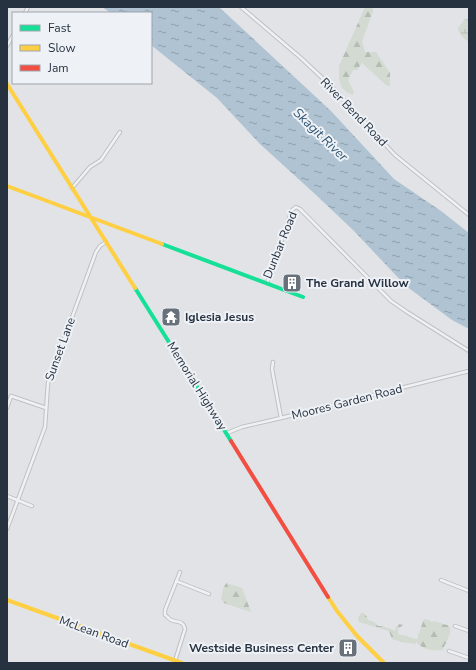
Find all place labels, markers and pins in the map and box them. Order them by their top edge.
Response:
building icon: The Grand Willow [281,272,303,294]
place label: The Grand Willow [306,275,410,291]
temple icon: Iglesia Jesus [160,306,182,328]
place label: Iglesia Jesus [185,309,254,325]
building icon: Westside Business Center [337,637,359,659]
place label: Westside Business Center [189,640,334,656]

